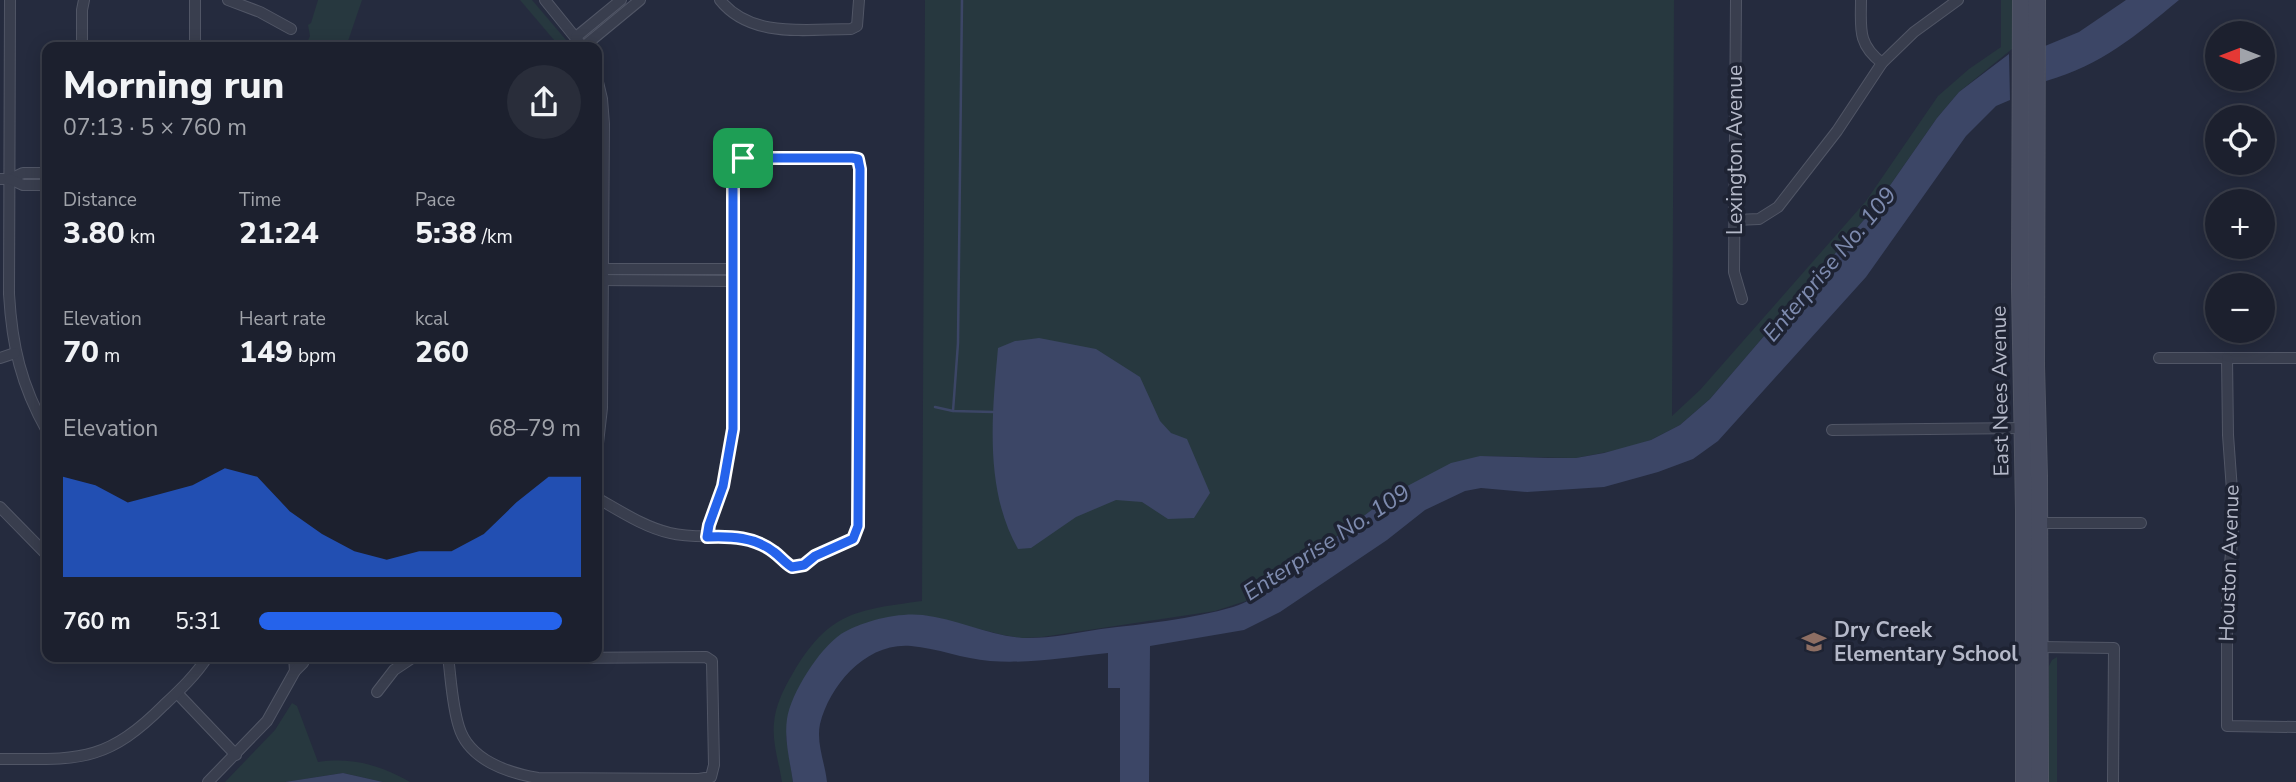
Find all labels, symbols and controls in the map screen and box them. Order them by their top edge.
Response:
north arrow [2205,21,2275,91]
map controls [2205,21,2275,343]
text: Morning run [63,60,284,111]
button: share [507,65,581,139]
street label: Lexington Avenue [1721,65,1749,235]
button: locate [2205,105,2275,175]
text: 07:13 · 5 × 760 m [63,112,247,143]
pin [713,128,773,188]
icon: arrive [724,139,762,177]
water label: Enterprise No. 109 [1756,180,1903,348]
text: Distance [63,187,137,213]
text: Time [239,187,281,213]
text: Pace [415,187,455,213]
button: + [2205,189,2275,259]
text: 3.80 [63,213,125,254]
text: 21:24 [239,213,319,254]
text: 5:38 [415,213,477,254]
text: km [125,224,155,250]
text: /km [477,224,513,250]
button: − [2205,273,2275,343]
street label: East Nees Avenue [1985,305,2015,477]
text: Elevation [63,306,142,332]
text: Heart rate [239,306,326,332]
text: kcal [415,306,449,332]
text: 70 [63,332,99,373]
text: 149 [239,332,293,373]
text: 260 [415,332,469,373]
text: m [99,343,120,369]
text: bpm [293,343,336,369]
text: Elevation [63,413,158,444]
text: 68–79 m [489,413,581,444]
water label: Enterprise No. 109 [1237,477,1416,608]
street label: Houston Avenue [2212,484,2246,642]
text: 760 m [63,606,131,637]
text: 5:31 [175,606,222,637]
place label: Dry Creek Elementary School [1834,616,2018,668]
school or university icon: Dry Creek Elementary School [1800,628,1828,656]

